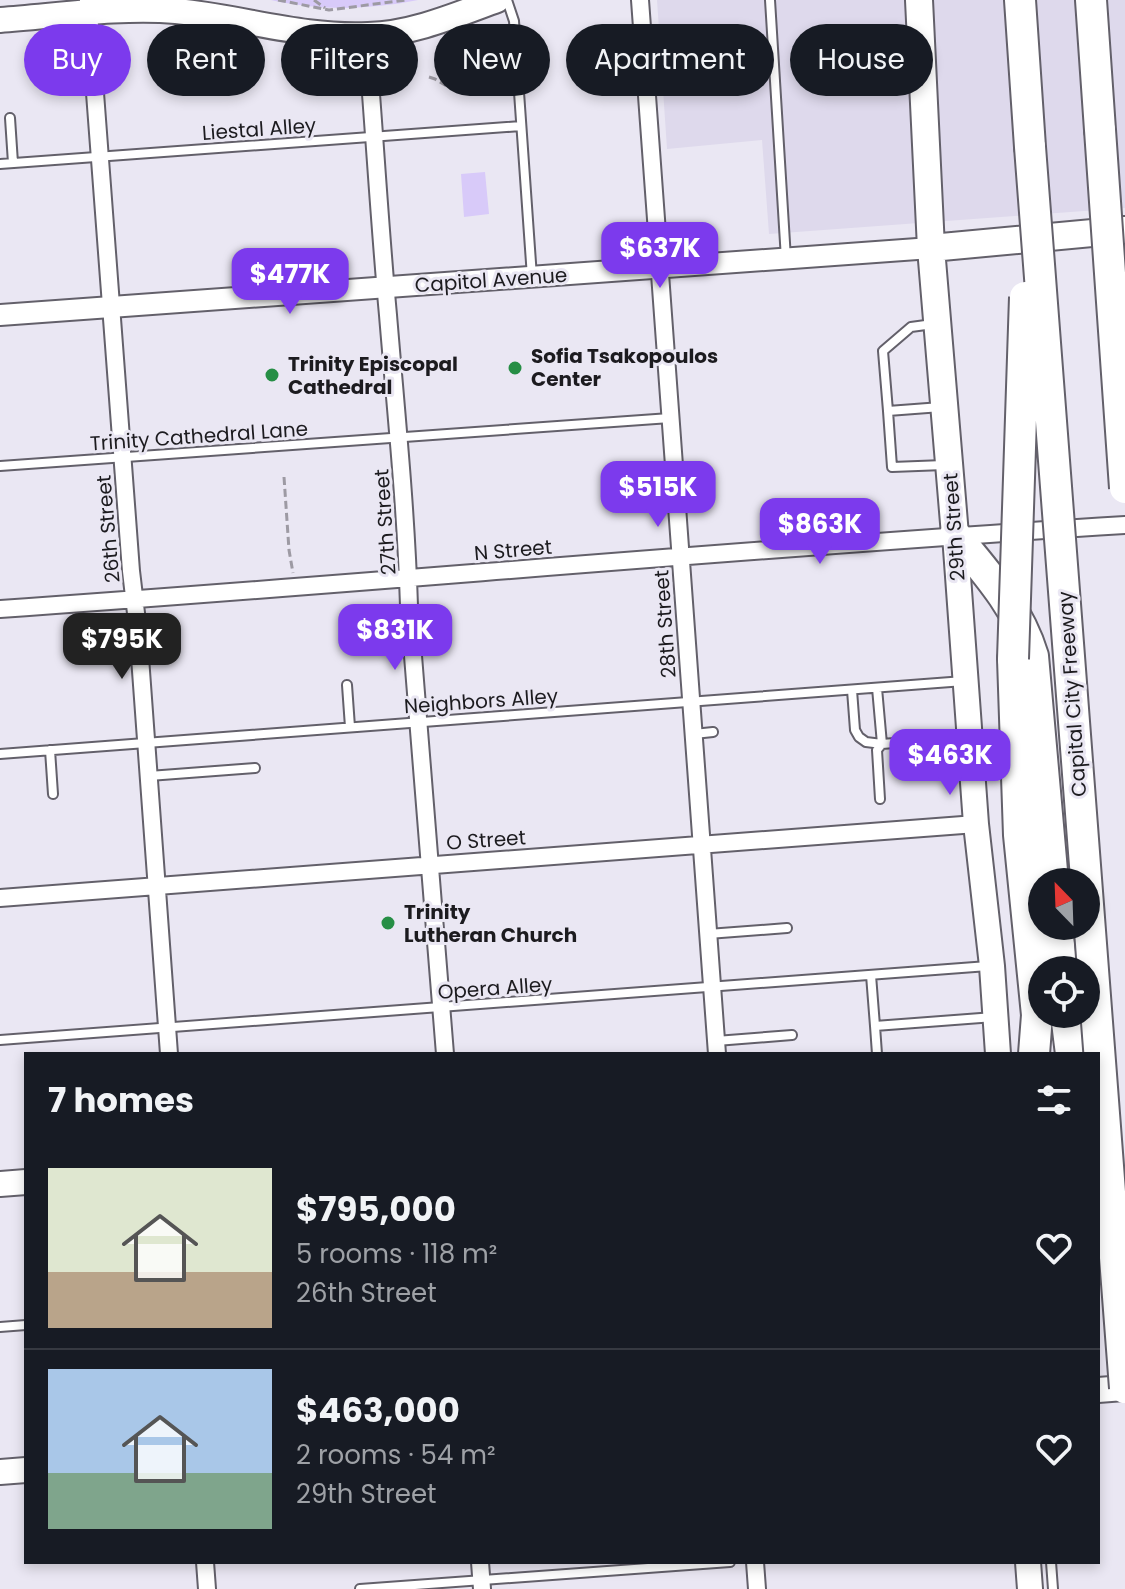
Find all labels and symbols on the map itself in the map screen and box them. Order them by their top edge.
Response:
street label: Liestal Alley [201,111,317,147]
pin: $637K [604,222,716,290]
pin: $477K [234,248,346,316]
street label: Capitol Avenue [414,261,568,299]
place label: Sofia Tsakopoulos Center [531,342,718,393]
place label: Trinity Episcopal Cathedral [288,350,458,401]
marker: Sofia Tsakopoulos Center [506,359,524,377]
marker: Trinity Episcopal Cathedral [263,366,281,384]
street label: Trinity Cathedral Lane [89,414,309,458]
pin: $515K [602,461,714,529]
street label: 27th Street [367,468,403,576]
street label: 29th Street [936,472,972,582]
street label: 26th Street [89,474,127,584]
pin: $863K [764,498,876,566]
street label: N Street [473,533,553,567]
street label: 28th Street [647,569,683,679]
street label: Capital City Freeway [1051,590,1093,798]
pin: $831K [339,604,451,672]
pin: $795K [66,613,178,681]
street label: Neighbors Alley [403,682,559,720]
pin: $463K [894,729,1006,797]
street label: O Street [445,823,527,857]
north arrow [1028,868,1100,940]
place label: Trinity Lutheran Church [404,898,577,949]
marker: Trinity Lutheran Church [379,914,397,932]
street label: Opera Alley [437,970,553,1006]

